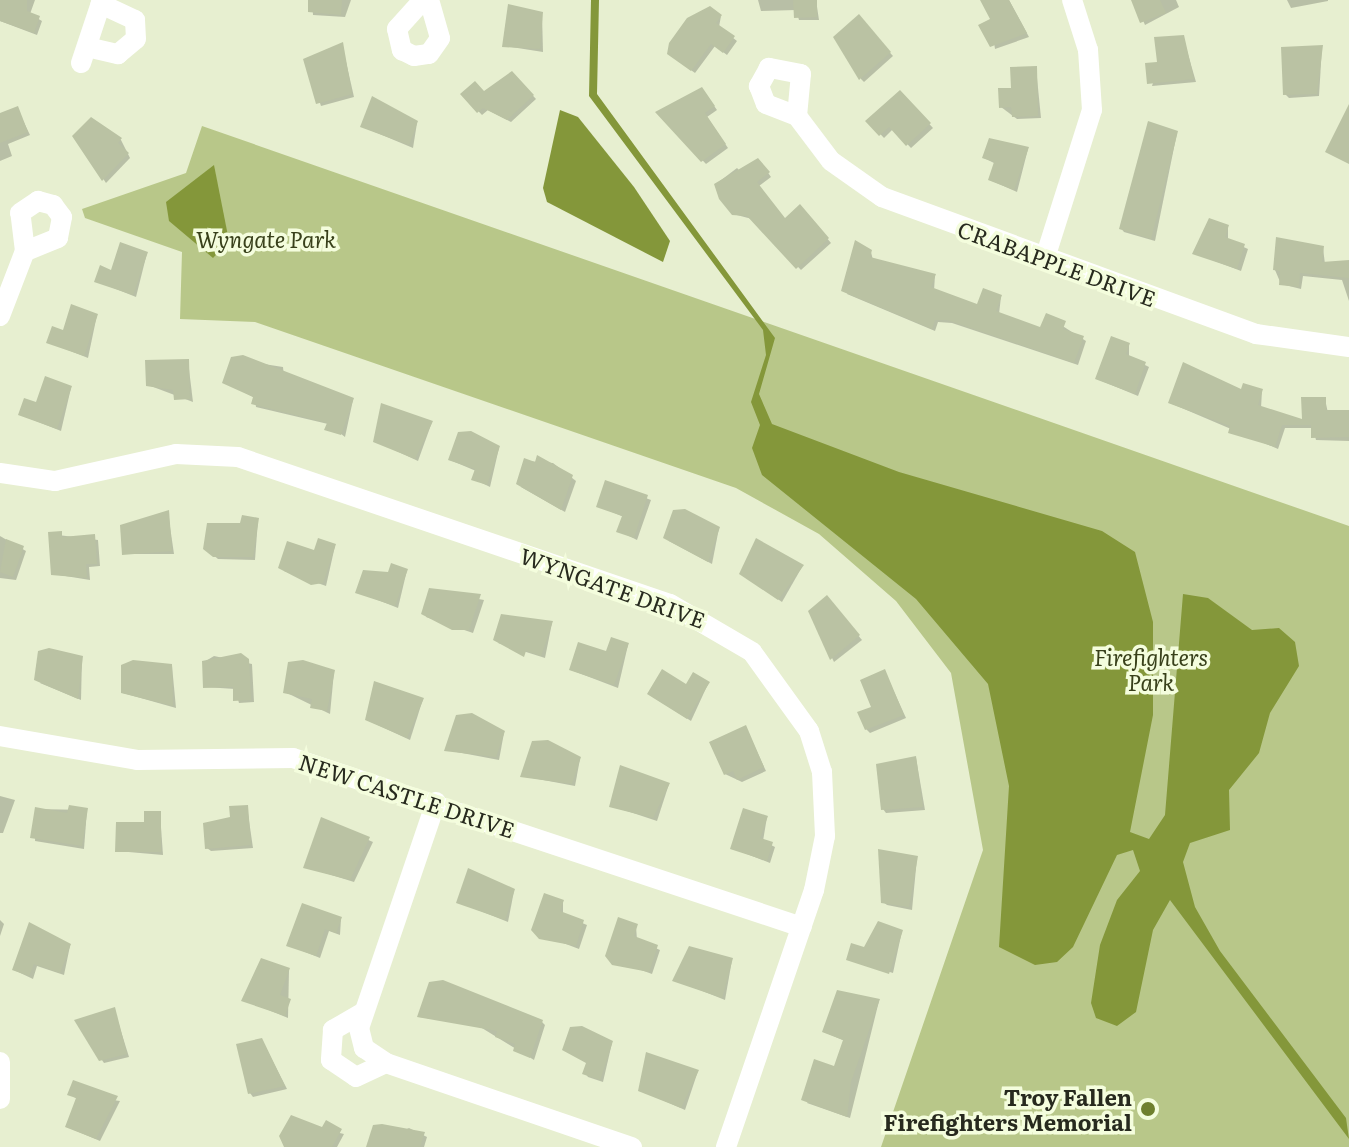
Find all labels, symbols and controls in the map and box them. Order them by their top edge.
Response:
street label: CRABAPPLE DRIVE [954,215,1160,311]
park label: Wyngate Park [196,226,336,252]
street label: WYNGATE DRIVE [517,541,709,633]
park label: Firefighters Park [1094,643,1208,694]
street label: NEW CASTLE DRIVE [296,748,518,842]
place label: Troy Fallen Firefighters Memorial [884,1083,1132,1134]
marker: Troy Fallen Firefighters Memorial [1139,1100,1157,1118]

